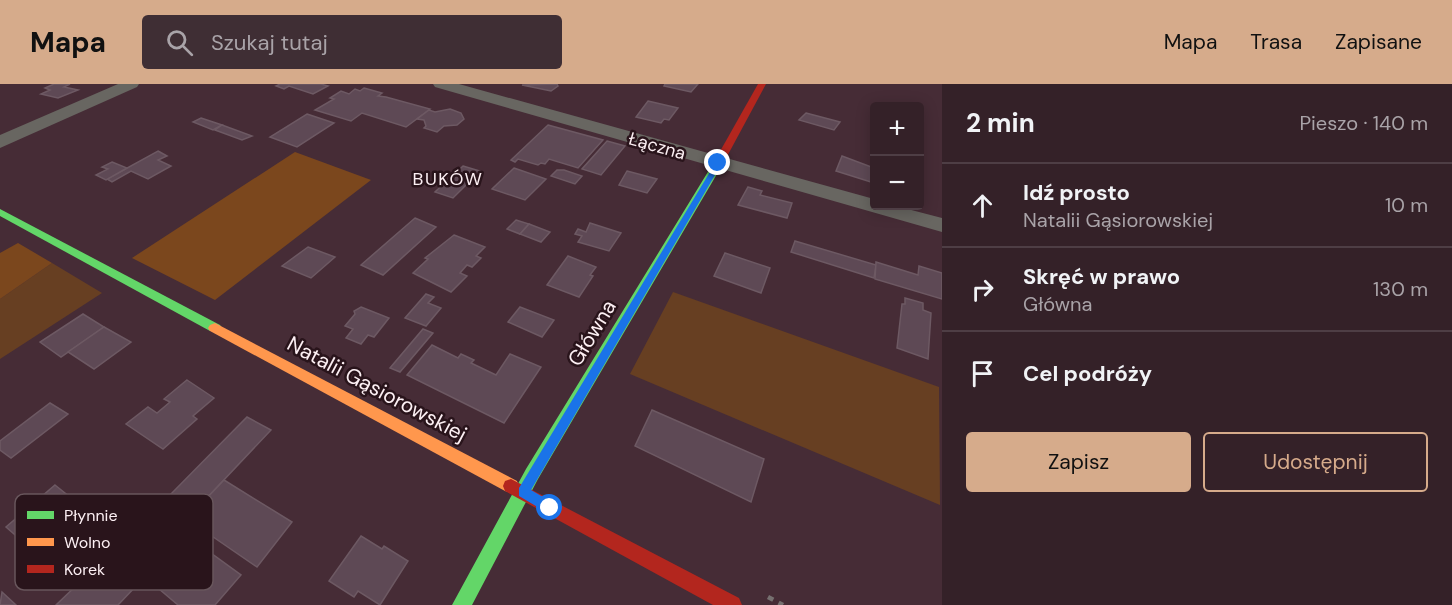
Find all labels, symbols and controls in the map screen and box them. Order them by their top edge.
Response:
search box [142,15,562,69]
text: Mapa [30,24,106,61]
icon: search [163,26,196,59]
text: Szukaj tutaj [211,28,328,57]
text: Mapa [1164,28,1217,56]
text: Trasa [1250,28,1302,56]
text: Zapisane [1335,28,1422,56]
map controls [870,102,924,210]
button: + [870,102,924,156]
text: 2 min [966,106,1035,140]
text: Pieszo · 140 m [1299,110,1428,136]
street label: Łączna [626,126,688,166]
route end [704,149,730,175]
button: − [870,156,924,210]
district label: BUKÓW [413,167,483,191]
text: Idź prosto [1023,178,1130,207]
icon: ahead [966,189,999,222]
text: 10 m [1385,192,1428,218]
text: Natalii Gąsiorowskiej [1023,207,1213,233]
text: Skręć w prawo [1023,262,1180,291]
icon: right [966,273,999,306]
text: 130 m [1373,276,1428,302]
text: Główna [1023,291,1092,317]
street label: Główna [561,295,623,371]
street label: Natalii Gąsiorowskiej [282,330,472,448]
icon: arrive [966,357,999,390]
text: Cel podróży [1023,359,1152,388]
button: Zapisz [966,432,1191,492]
button: Udostępnij [1203,432,1428,492]
legend [15,494,213,590]
route start [536,494,562,520]
text: Płynnie [64,505,118,526]
text: Wolno [64,532,110,553]
text: Korek [64,559,105,580]

